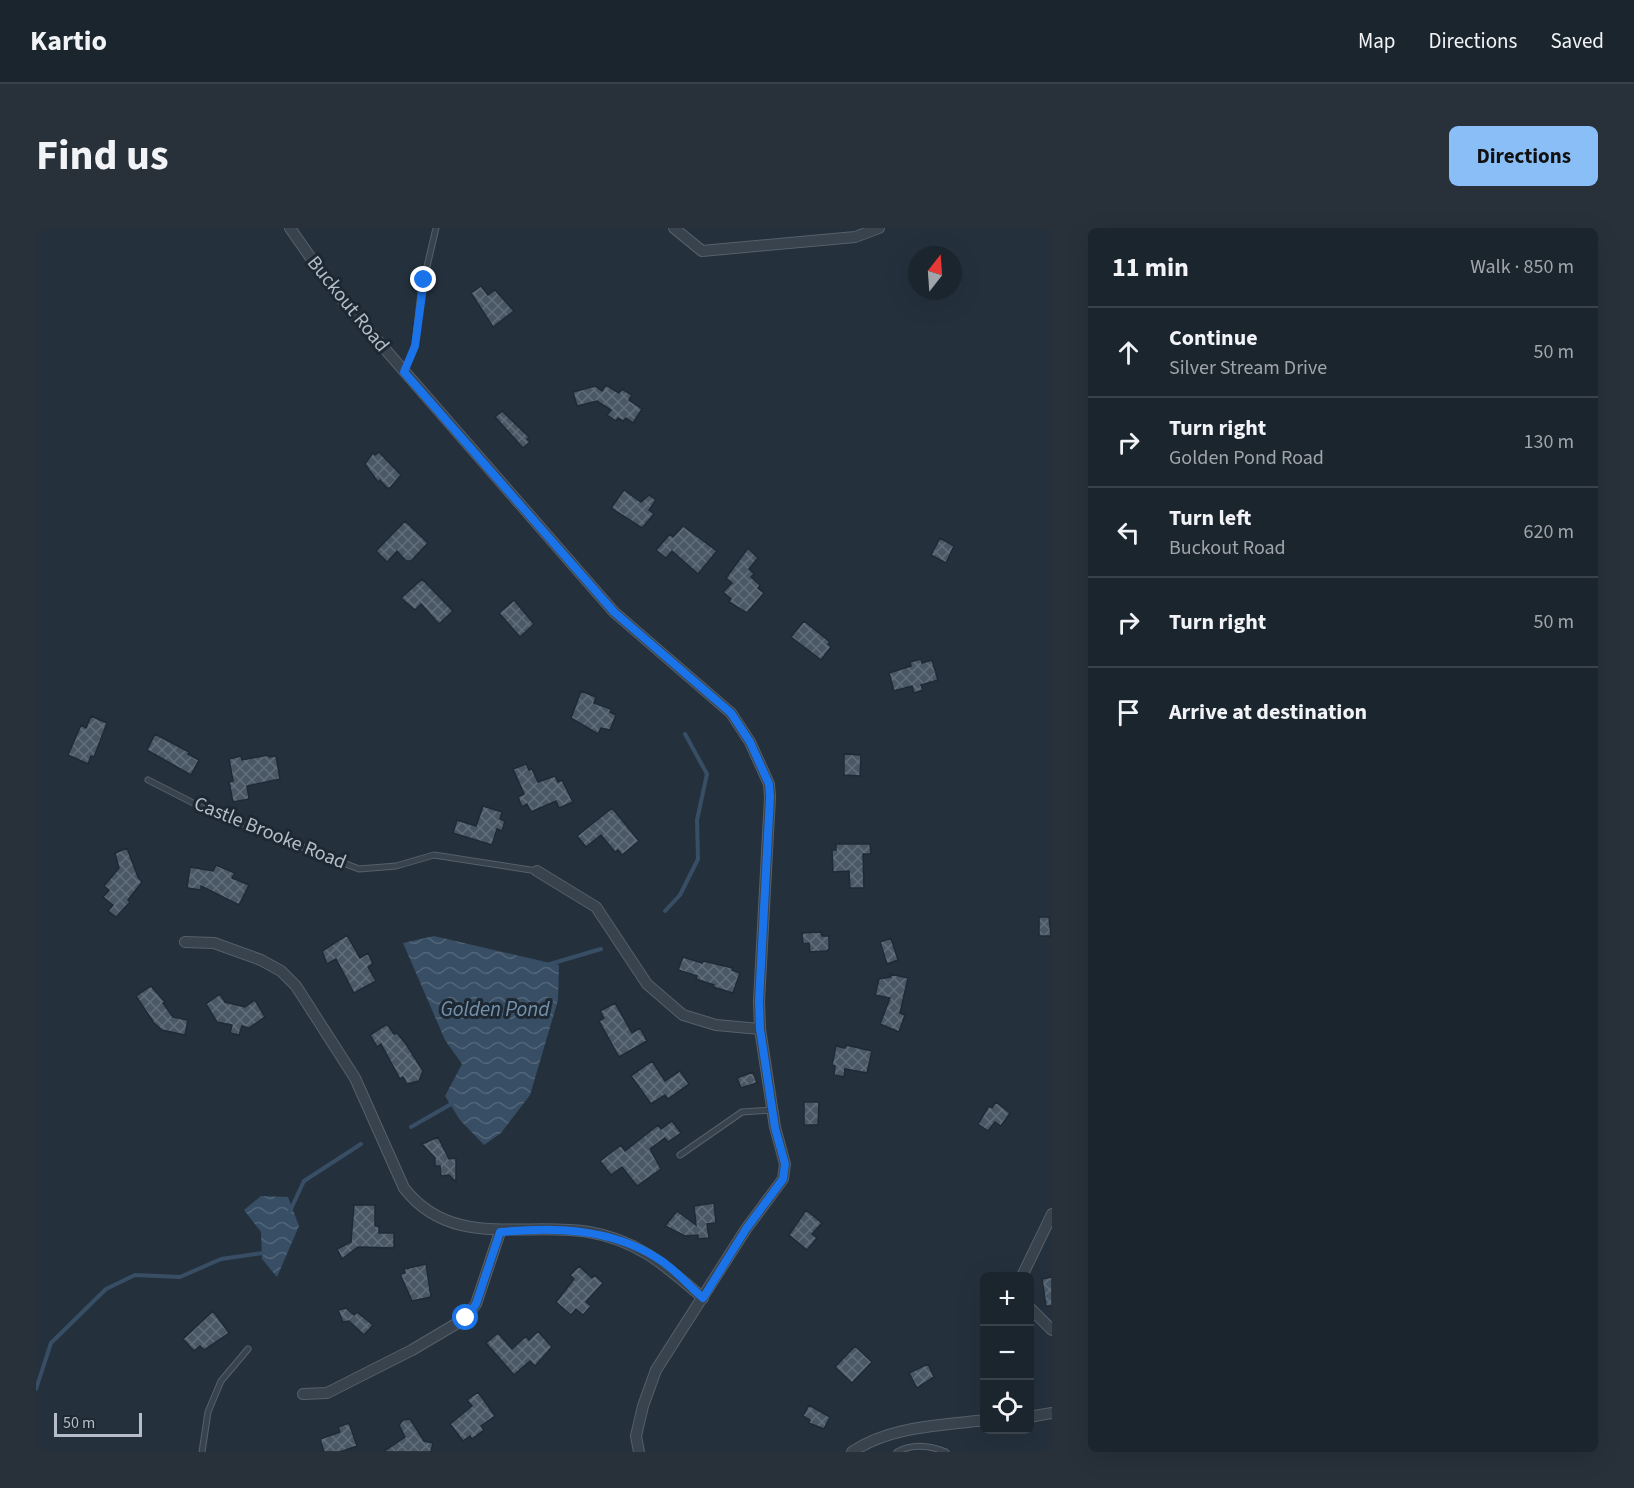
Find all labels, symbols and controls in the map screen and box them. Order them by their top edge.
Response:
text: Kartio [30,21,107,61]
text: Map [1358,26,1396,56]
text: Directions [1429,26,1517,56]
text: Saved [1550,26,1604,56]
text: Find us [36,126,169,186]
button: Directions [1449,126,1598,186]
north arrow [908,246,962,300]
text: 11 min [1112,249,1189,286]
street label: Buckout Road [300,250,396,358]
text: Walk · 850 m [1470,253,1574,281]
route end [410,266,436,292]
text: Continue [1169,322,1258,354]
icon: ahead [1112,336,1145,369]
text: 50 m [1534,338,1574,366]
text: Silver Stream Drive [1169,354,1327,382]
text: Turn right [1169,412,1266,444]
icon: right [1112,426,1145,459]
text: 130 m [1524,428,1574,456]
text: Golden Pond Road [1169,444,1324,472]
text: Turn left [1169,502,1251,534]
icon: left [1112,516,1145,549]
text: 620 m [1524,518,1574,546]
text: Buckout Road [1169,534,1286,562]
icon: right [1112,606,1145,639]
text: Turn right [1169,606,1266,638]
text: 50 m [1534,608,1574,636]
icon: arrive [1112,696,1145,729]
text: Arrive at destination [1169,696,1367,728]
street label: Castle Brooke Road [190,790,350,876]
water label: Golden Pond [440,994,550,1024]
map controls [980,1272,1034,1434]
button: + [980,1272,1034,1326]
route start [452,1304,478,1330]
button: − [980,1326,1034,1380]
button: locate [980,1380,1034,1434]
scale bar [54,1410,142,1438]
text: 50 m [63,1412,95,1434]

